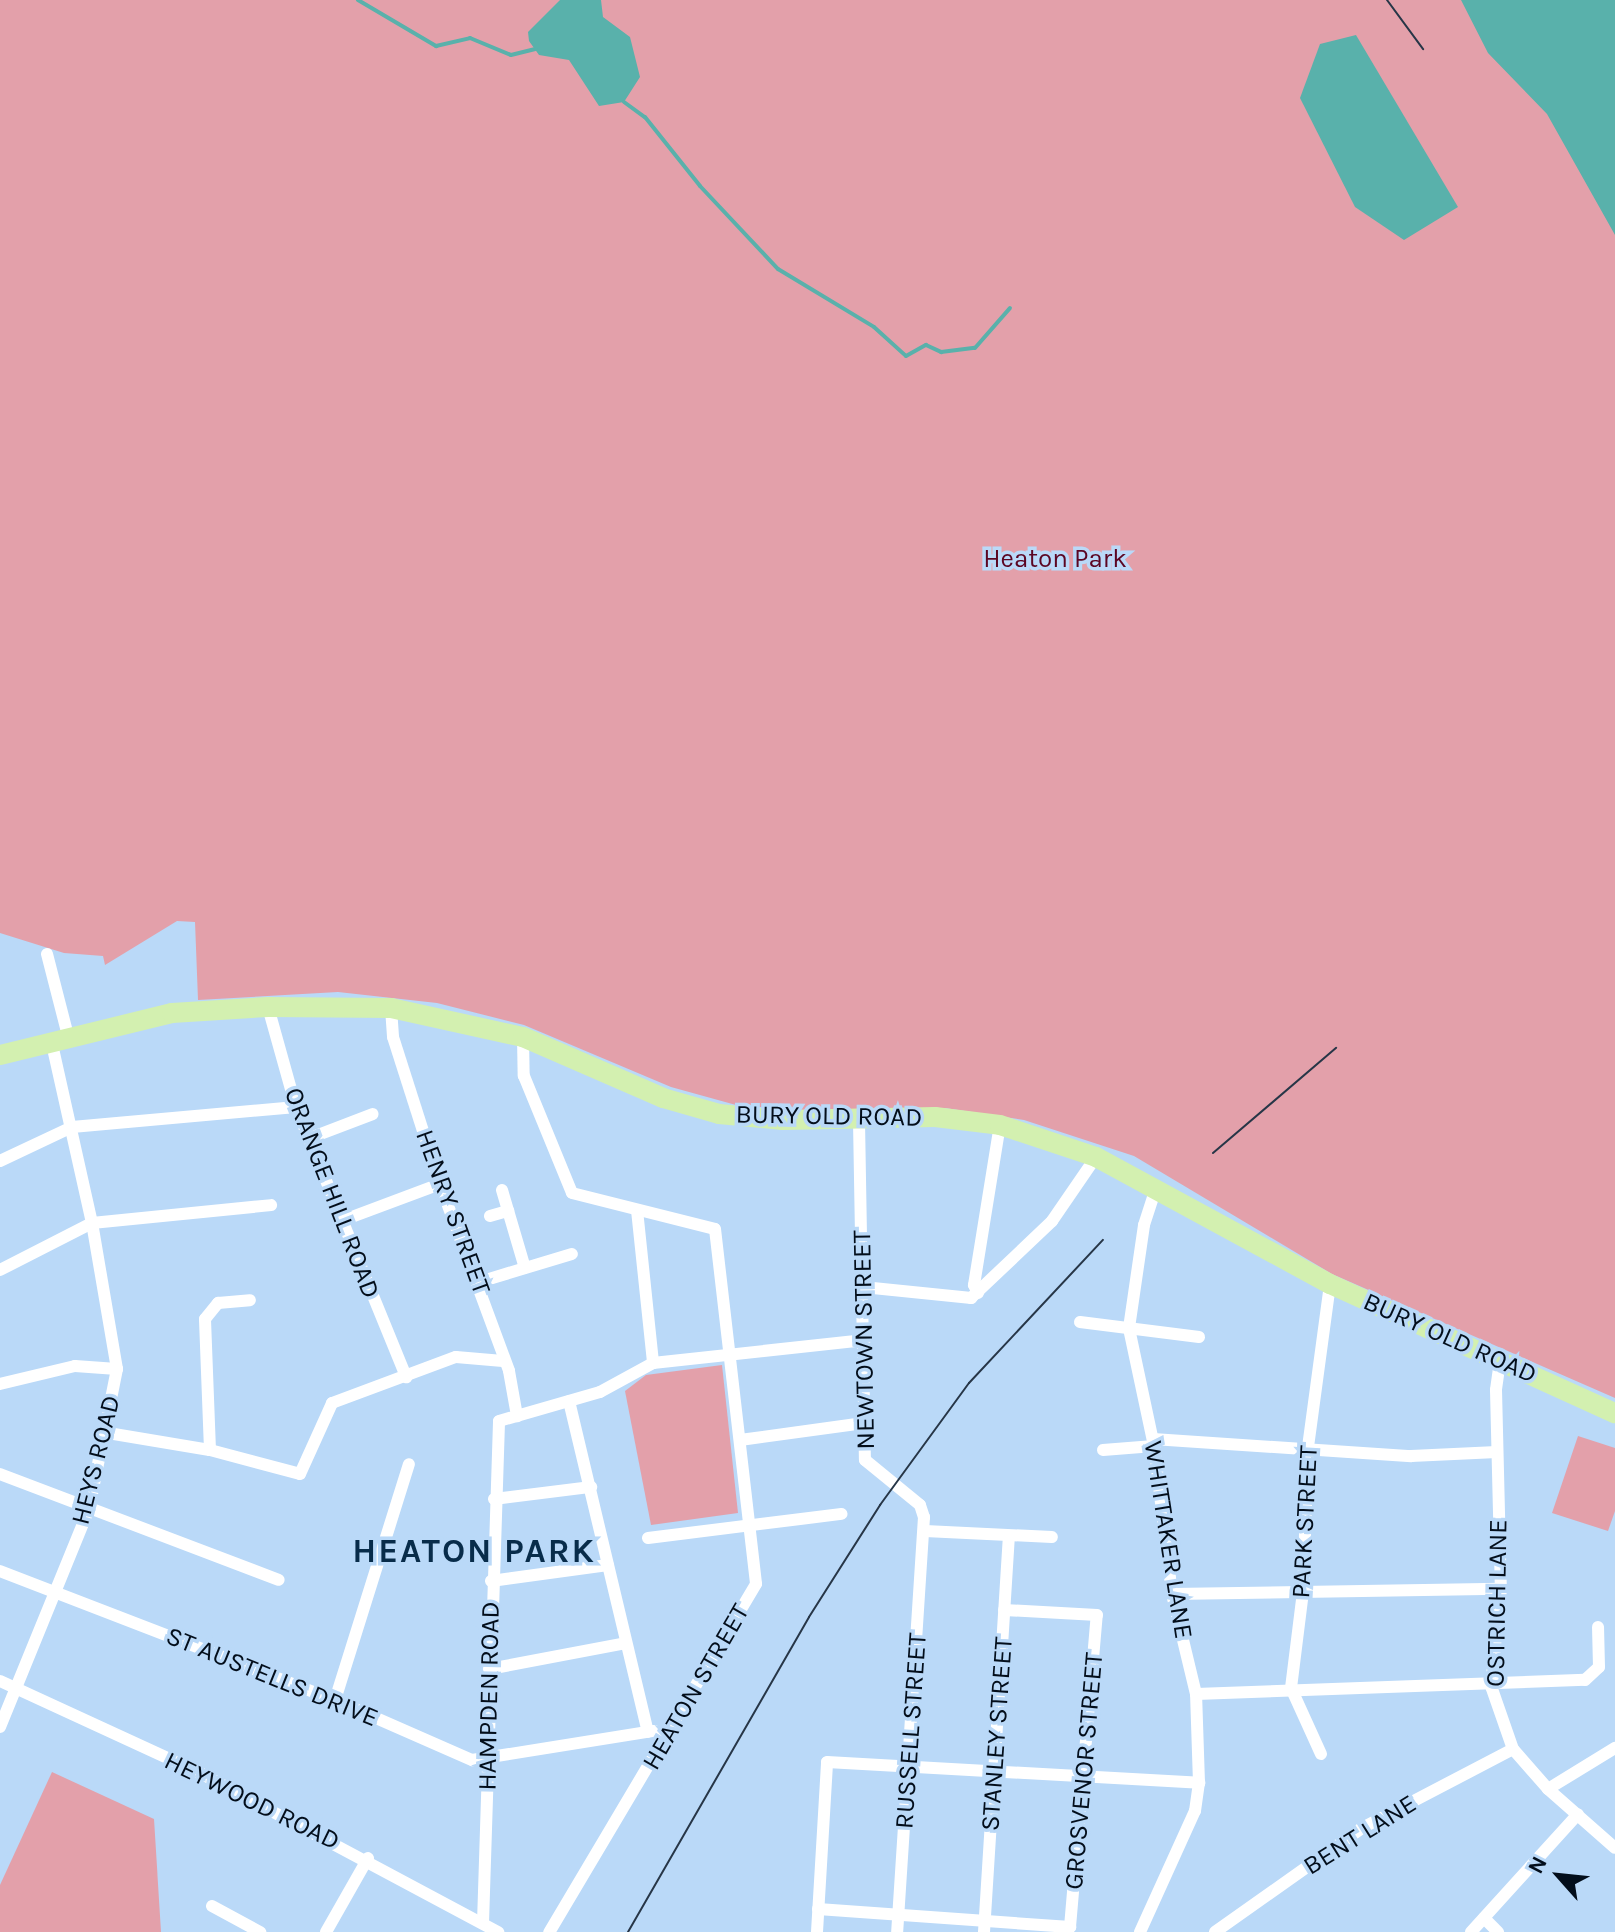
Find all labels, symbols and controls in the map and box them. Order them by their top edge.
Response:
park label: Heaton Park [983,543,1127,575]
street label: ORANGE HILL ROAD [277,1083,387,1303]
street label: BURY OLD ROAD [735,1099,923,1133]
street label: HENRY STREET [409,1125,497,1299]
street label: NEWTOWN STREET [846,1230,882,1450]
street label: BURY OLD ROAD [1358,1286,1542,1390]
street label: HEYS ROAD [65,1392,127,1528]
street label: WHITTAKER LANE [1137,1439,1199,1641]
street label: PARK STREET [1285,1445,1325,1599]
street label: OSTRICH LANE [1480,1519,1514,1687]
district label: HEATON PARK [352,1532,596,1572]
street label: HEATON STREET [636,1598,756,1776]
street label: HAMPDEN ROAD [472,1601,506,1791]
street label: ST AUSTELLS DRIVE [161,1620,383,1734]
street label: RUSSELL STREET [889,1632,933,1830]
street label: STANLEY STREET [975,1636,1019,1832]
street label: GROSVENOR STREET [1058,1651,1110,1891]
street label: HEYWOOD ROAD [159,1745,345,1857]
street label: BENT LANE [1298,1788,1422,1882]
north arrow [1519,1836,1599,1916]
text: N [1522,1852,1553,1878]

